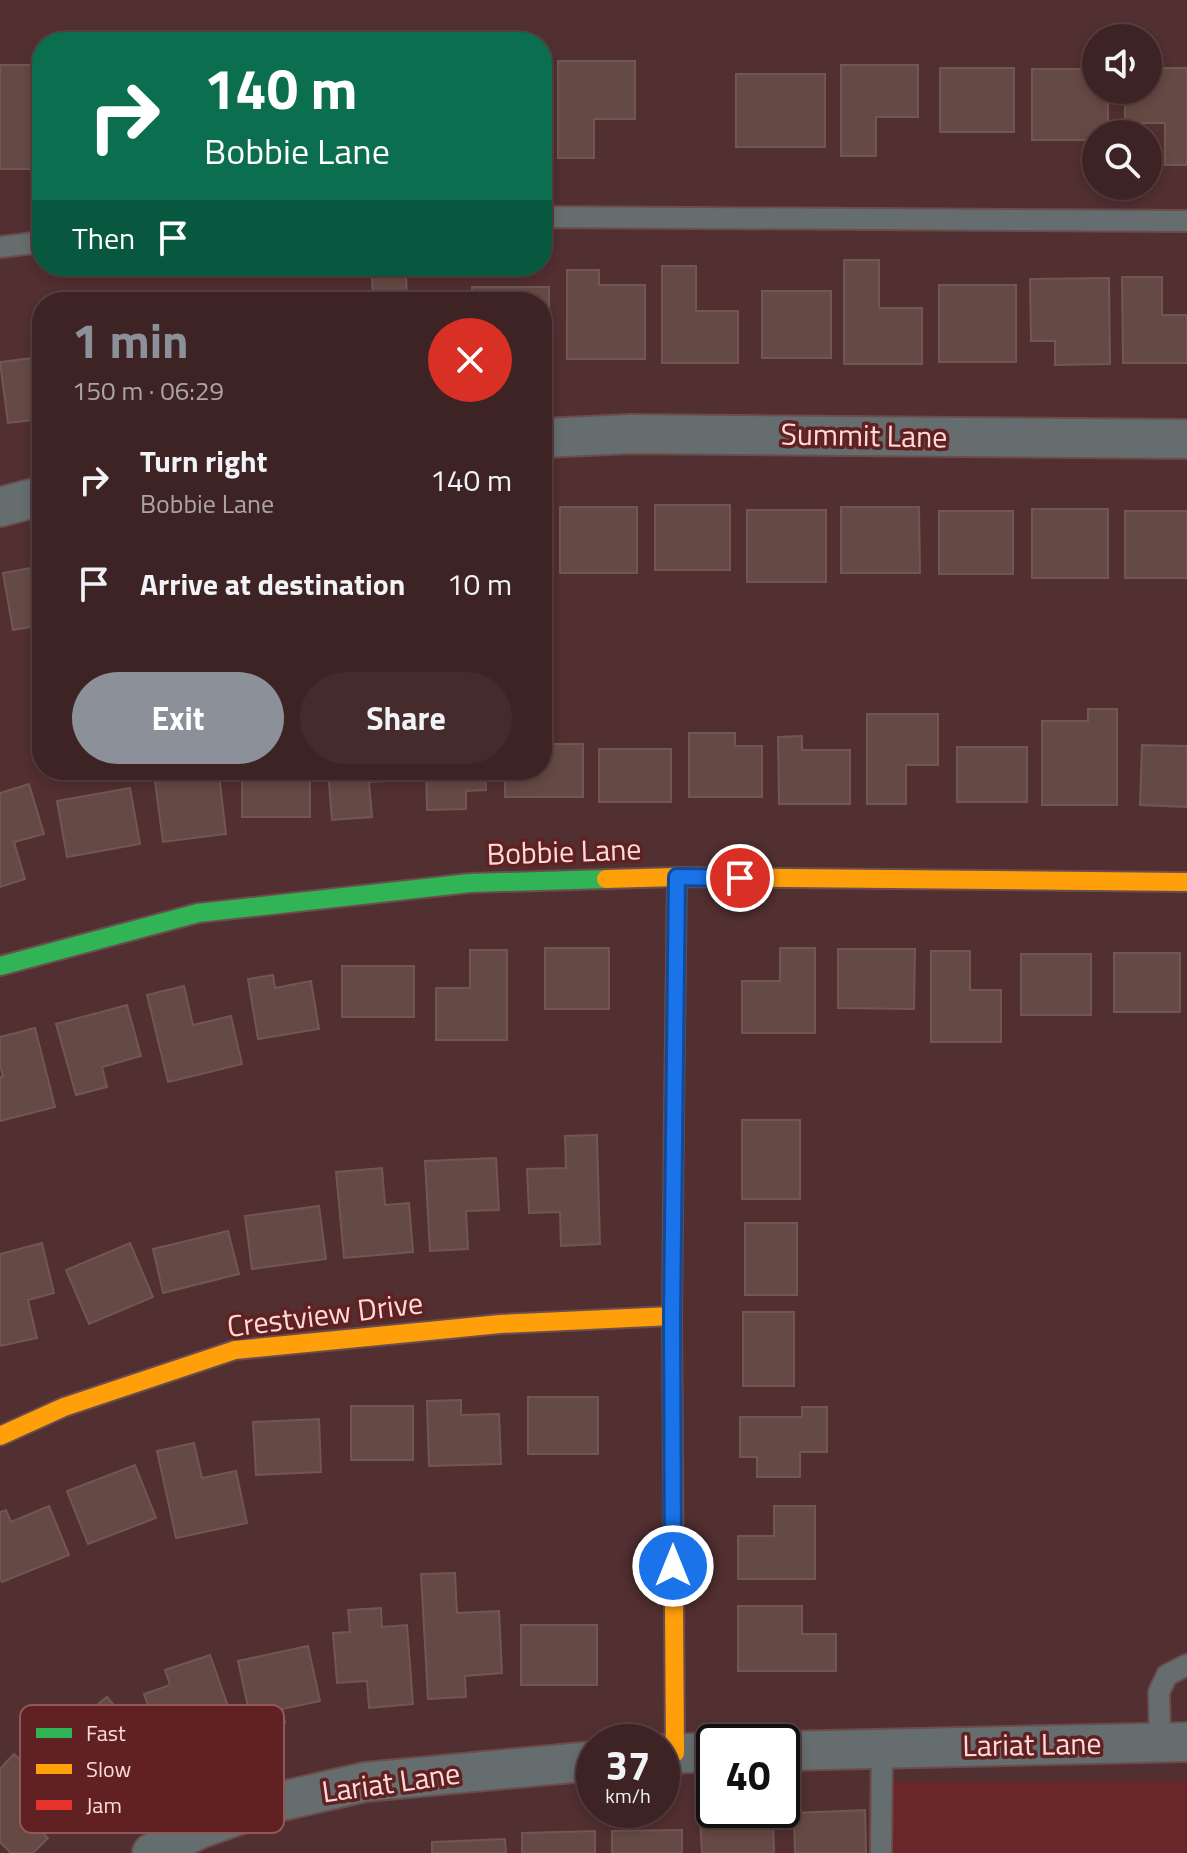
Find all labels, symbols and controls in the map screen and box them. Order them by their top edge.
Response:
map controls [1082,24,1162,200]
button: sound [1082,24,1162,104]
text: 140 m [204,46,357,131]
icon: right [72,64,176,168]
button: search [1082,120,1162,200]
text: Bobbie Lane [204,123,390,178]
text: Then [72,215,135,261]
icon: arrive [151,216,195,260]
text: 1 min [72,304,189,377]
button: close [428,318,512,402]
text: 150 m · 06:29 [72,371,224,410]
street label: Summit Lane [780,411,948,459]
text: Turn right [140,438,268,484]
text: 140 m [430,457,512,503]
icon: right [72,458,116,502]
text: Bobbie Lane [140,484,274,523]
text: Arrive at destination [140,561,405,607]
text: 10 m [447,561,512,607]
icon: arrive [72,562,116,606]
button: Exit [72,672,284,764]
button: Share [300,672,512,764]
street label: Bobbie Lane [486,825,642,877]
pin [706,844,774,912]
icon: arrive [718,856,762,900]
street label: Crestview Drive [224,1279,425,1349]
position arrow [631,1524,715,1608]
legend [20,1705,284,1833]
text: Fast [86,1716,126,1750]
street label: Lariat Lane [962,1720,1102,1768]
speed limit sign: 40 [696,1724,800,1828]
text: 37 [606,1735,650,1796]
street label: Lariat Lane [319,1750,463,1814]
text: Slow [86,1752,132,1786]
text: km/h [605,1780,651,1811]
text: Jam [86,1788,122,1822]

